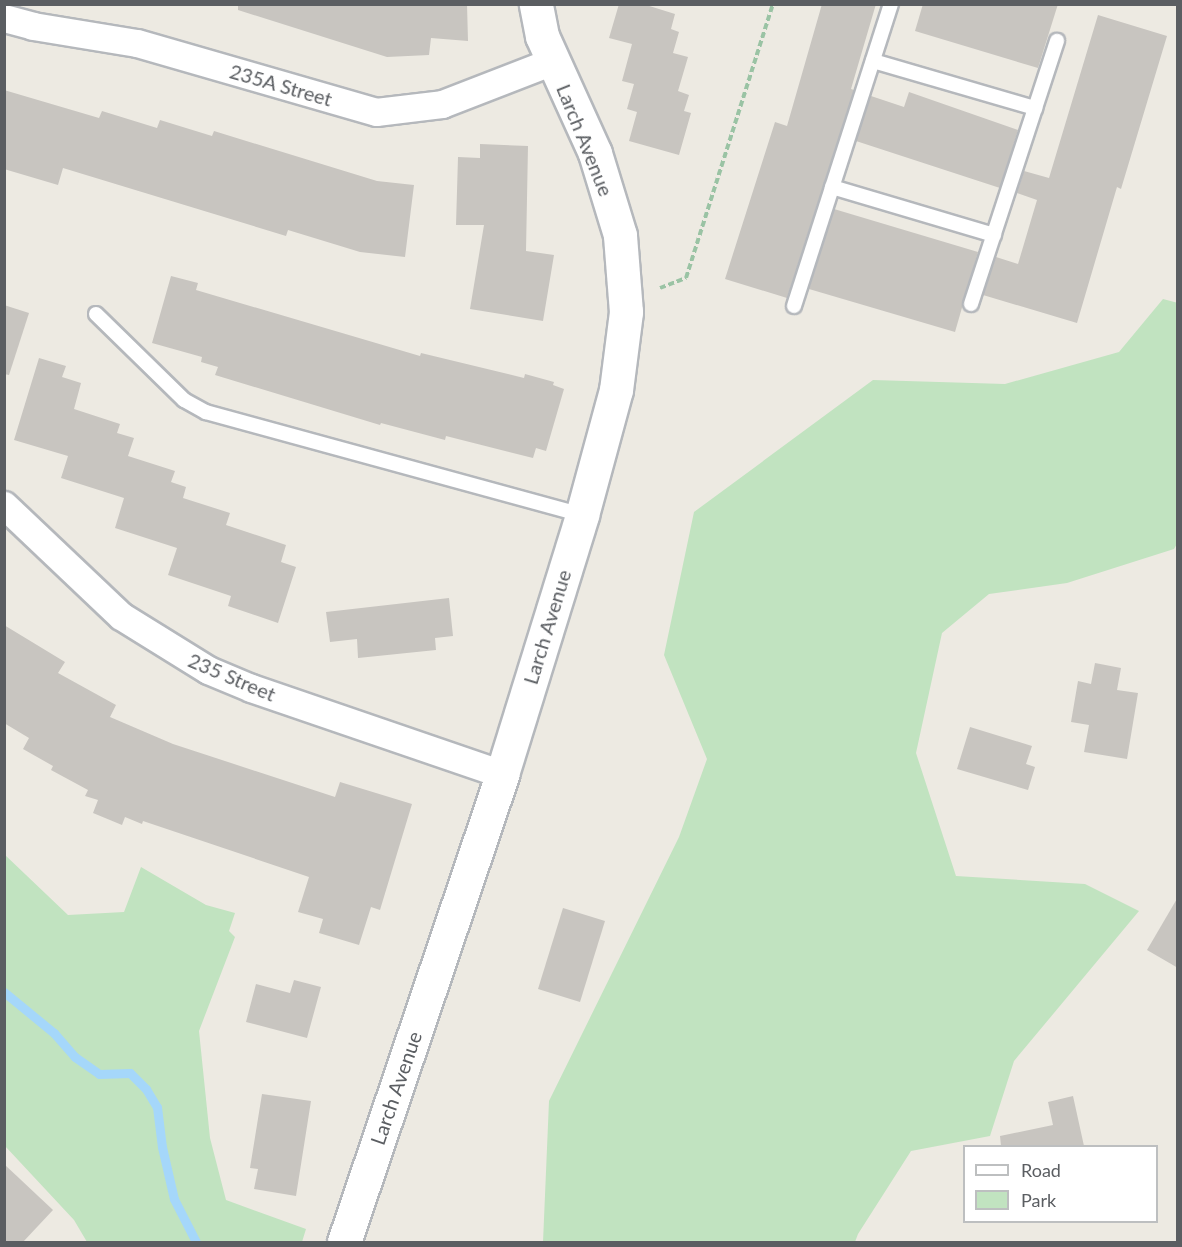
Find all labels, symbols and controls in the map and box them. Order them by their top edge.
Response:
street label: 235A Street [227,59,335,111]
street label: Larch Avenue [552,80,618,200]
street label: Larch Avenue [518,567,576,687]
street label: 235 Street [185,648,279,706]
street label: Larch Avenue [365,1028,427,1148]
legend [963,1145,1158,1223]
text: Road [1021,1159,1061,1181]
text: Park [1021,1189,1056,1211]

